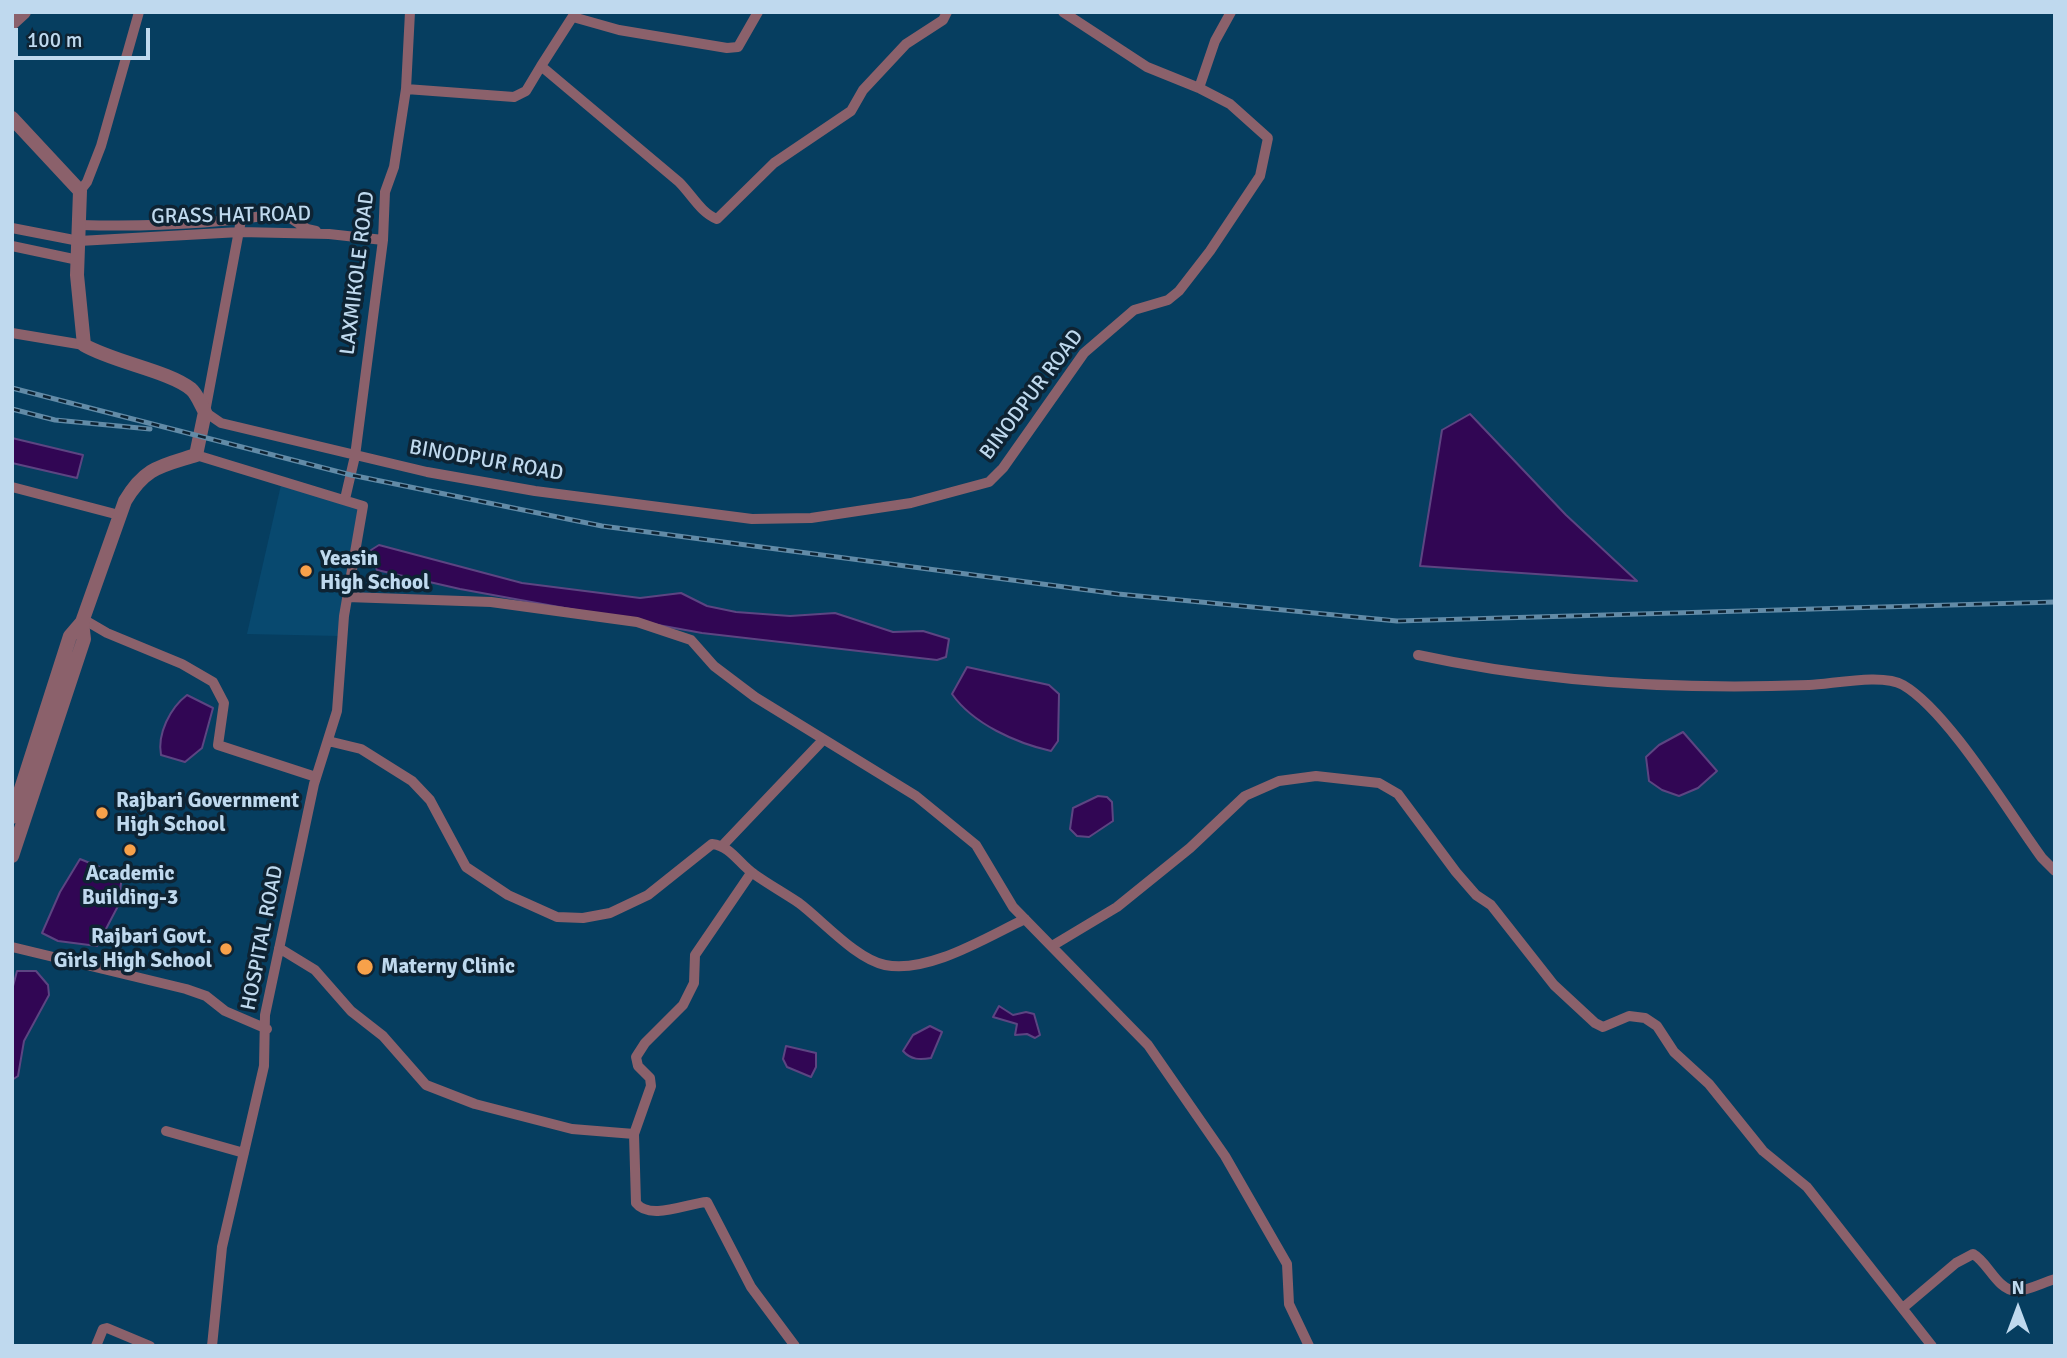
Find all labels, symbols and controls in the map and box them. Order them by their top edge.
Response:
scale bar [18,14,154,58]
text: 100 m [27,27,82,53]
street label: LAXMIKOLE ROAD [335,190,381,356]
street label: GRASS HAT ROAD [151,202,311,230]
street label: BINODPUR ROAD [975,325,1089,465]
street label: BINODPUR ROAD [407,435,565,487]
place label: Yeasin High School [320,546,430,596]
marker: Yeasin High School [298,563,314,579]
place label: Rajbari Government High School [116,788,299,838]
marker: Rajbari Government High School [94,805,110,821]
marker: Academic Building-3 [122,842,138,858]
place label: Academic Building-3 [82,861,178,911]
street label: HOSPITAL ROAD [237,863,289,1013]
place label: Rajbari Govt. Girls High School [54,924,212,974]
marker: Rajbari Govt. Girls High School [218,941,234,957]
place label: Materny Clinic [381,954,515,980]
marker: Materny Clinic [355,957,375,977]
north arrow [1983,1274,2053,1344]
text: N [2011,1276,2025,1300]

